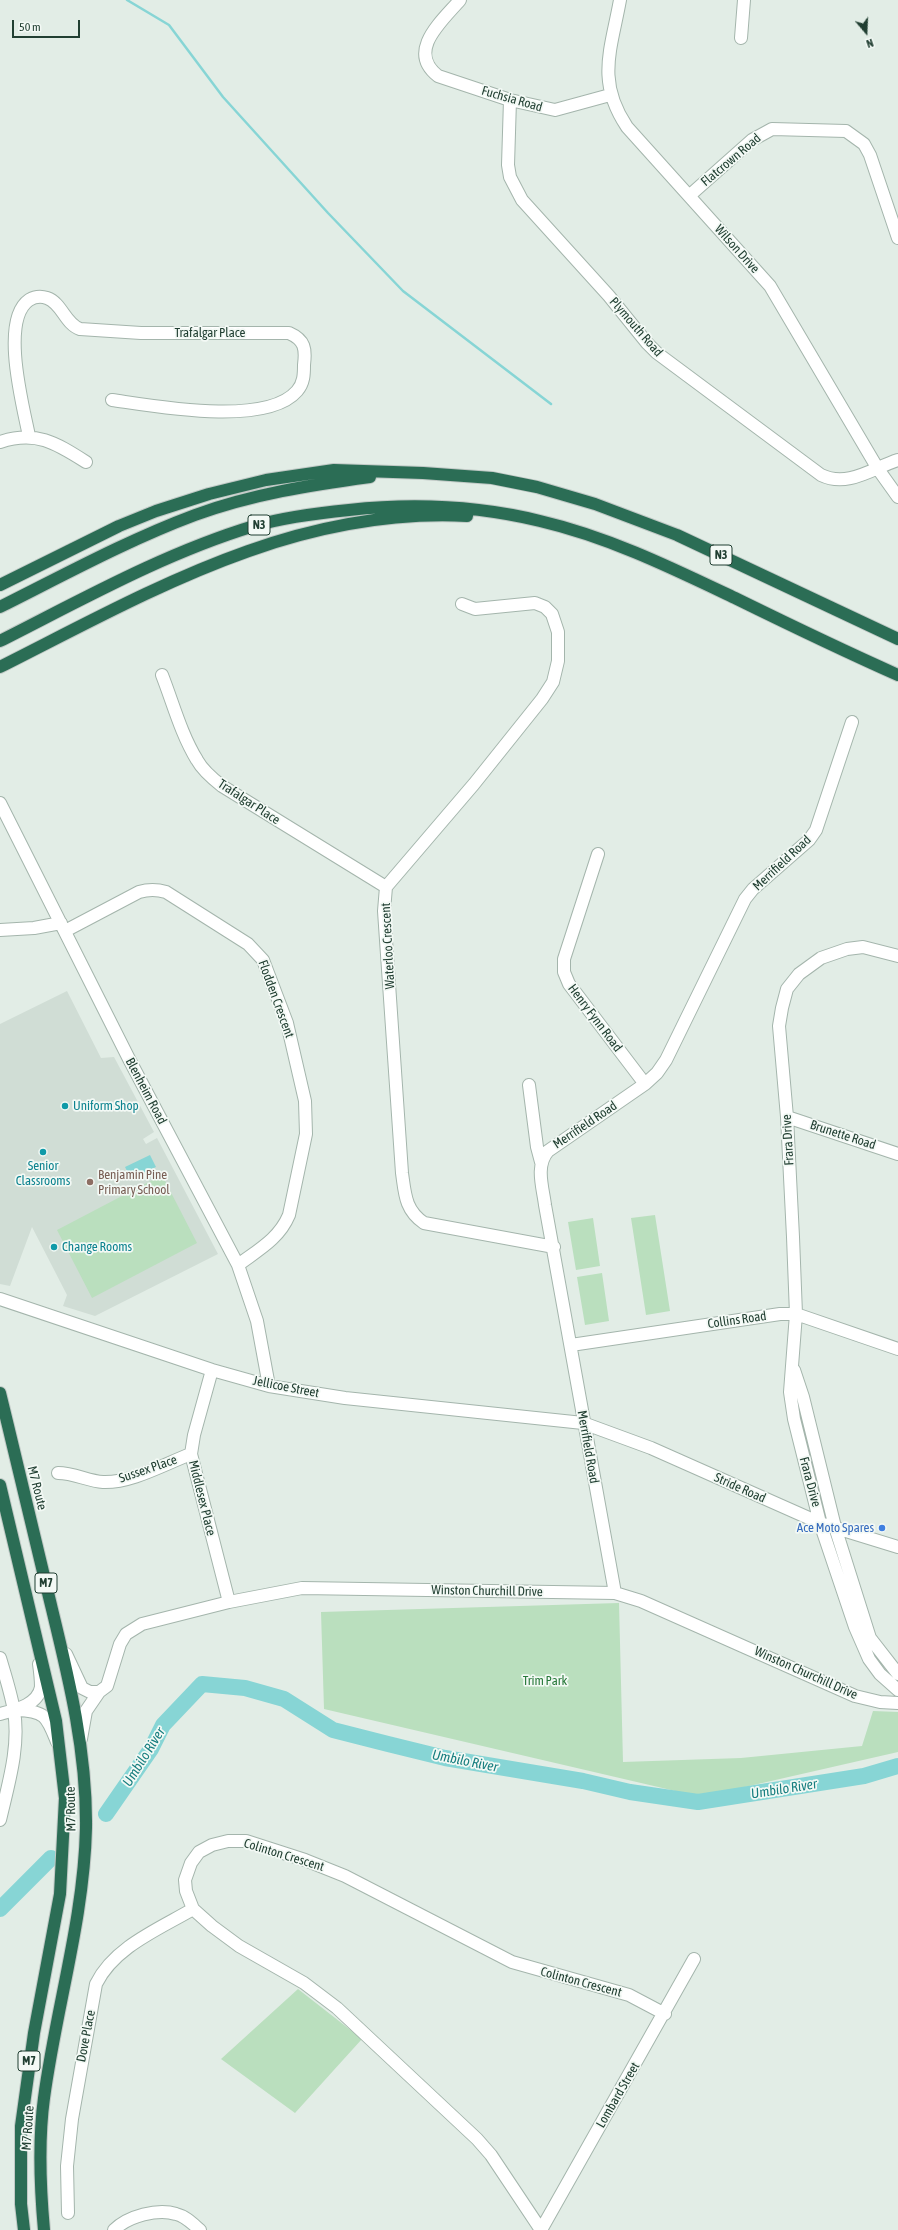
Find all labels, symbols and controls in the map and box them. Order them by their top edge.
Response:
scale bar [14,12,82,38]
north arrow [846,12,886,52]
text: 50 m [19,20,41,34]
text: N [865,37,875,50]
street label: Fuchsia Road [480,83,544,115]
street label: Flatcrown Road [698,130,764,190]
street label: Wilson Drive [711,222,763,276]
street label: Plymouth Road [606,294,666,360]
street label: Trafalgar Place [175,325,245,341]
road number: N3 [248,515,270,535]
road number: N3 [710,545,732,565]
street label: Trafalgar Place [215,776,283,828]
street label: Merrifield Road [750,832,814,894]
street label: Waterloo Crescent [378,902,398,990]
street label: Flodden Crescent [255,958,297,1040]
street label: Henry Fynn Road [565,981,625,1055]
street label: Blenheim Road [122,1055,170,1127]
place label: Uniform Shop [73,1098,139,1114]
street label: Merrifield Road [550,1098,620,1152]
marker: Uniform Shop [60,1101,70,1111]
street label: Frara Drive [779,1114,797,1166]
street label: Brunette Road [808,1117,878,1153]
marker: Senior Classrooms [38,1147,48,1157]
place label: Senior Classrooms [16,1158,70,1189]
place label: Benjamin Pine Primary School [98,1167,170,1198]
marker: Benjamin Pine Primary School [85,1177,95,1187]
place label: Change Rooms [62,1239,132,1255]
marker: Change Rooms [49,1242,59,1252]
street label: Collins Road [707,1308,767,1332]
street label: Jellicoe Street [252,1373,320,1401]
street label: Merrifield Road [574,1409,602,1485]
street label: Sussex Place [117,1452,179,1486]
street label: Frara Drive [796,1455,824,1509]
street label: Middlesex Place [185,1459,219,1537]
street label: M7 Route [24,1464,50,1512]
street label: Stride Road [712,1470,768,1506]
place label: Ace Moto Spares [797,1520,874,1536]
marker: Ace Moto Spares [877,1523,887,1533]
road number: M7 [35,1573,57,1593]
street label: Winston Churchill Drive [431,1582,543,1600]
street label: Winston Churchill Drive [752,1643,860,1703]
park label: Trim Park [523,1673,567,1689]
water label: Umbilo River [119,1724,169,1790]
water label: Umbilo River [431,1746,499,1776]
water label: Umbilo River [750,1775,818,1803]
street label: M7 Route [63,1786,79,1832]
street label: Colinton Crescent [242,1835,326,1875]
street label: Colinton Crescent [539,1964,623,2000]
street label: Dove Place [73,2009,99,2063]
road number: M7 [18,2051,40,2071]
street label: Lombard Street [593,2059,643,2131]
street label: M7 Route [19,2105,37,2151]

